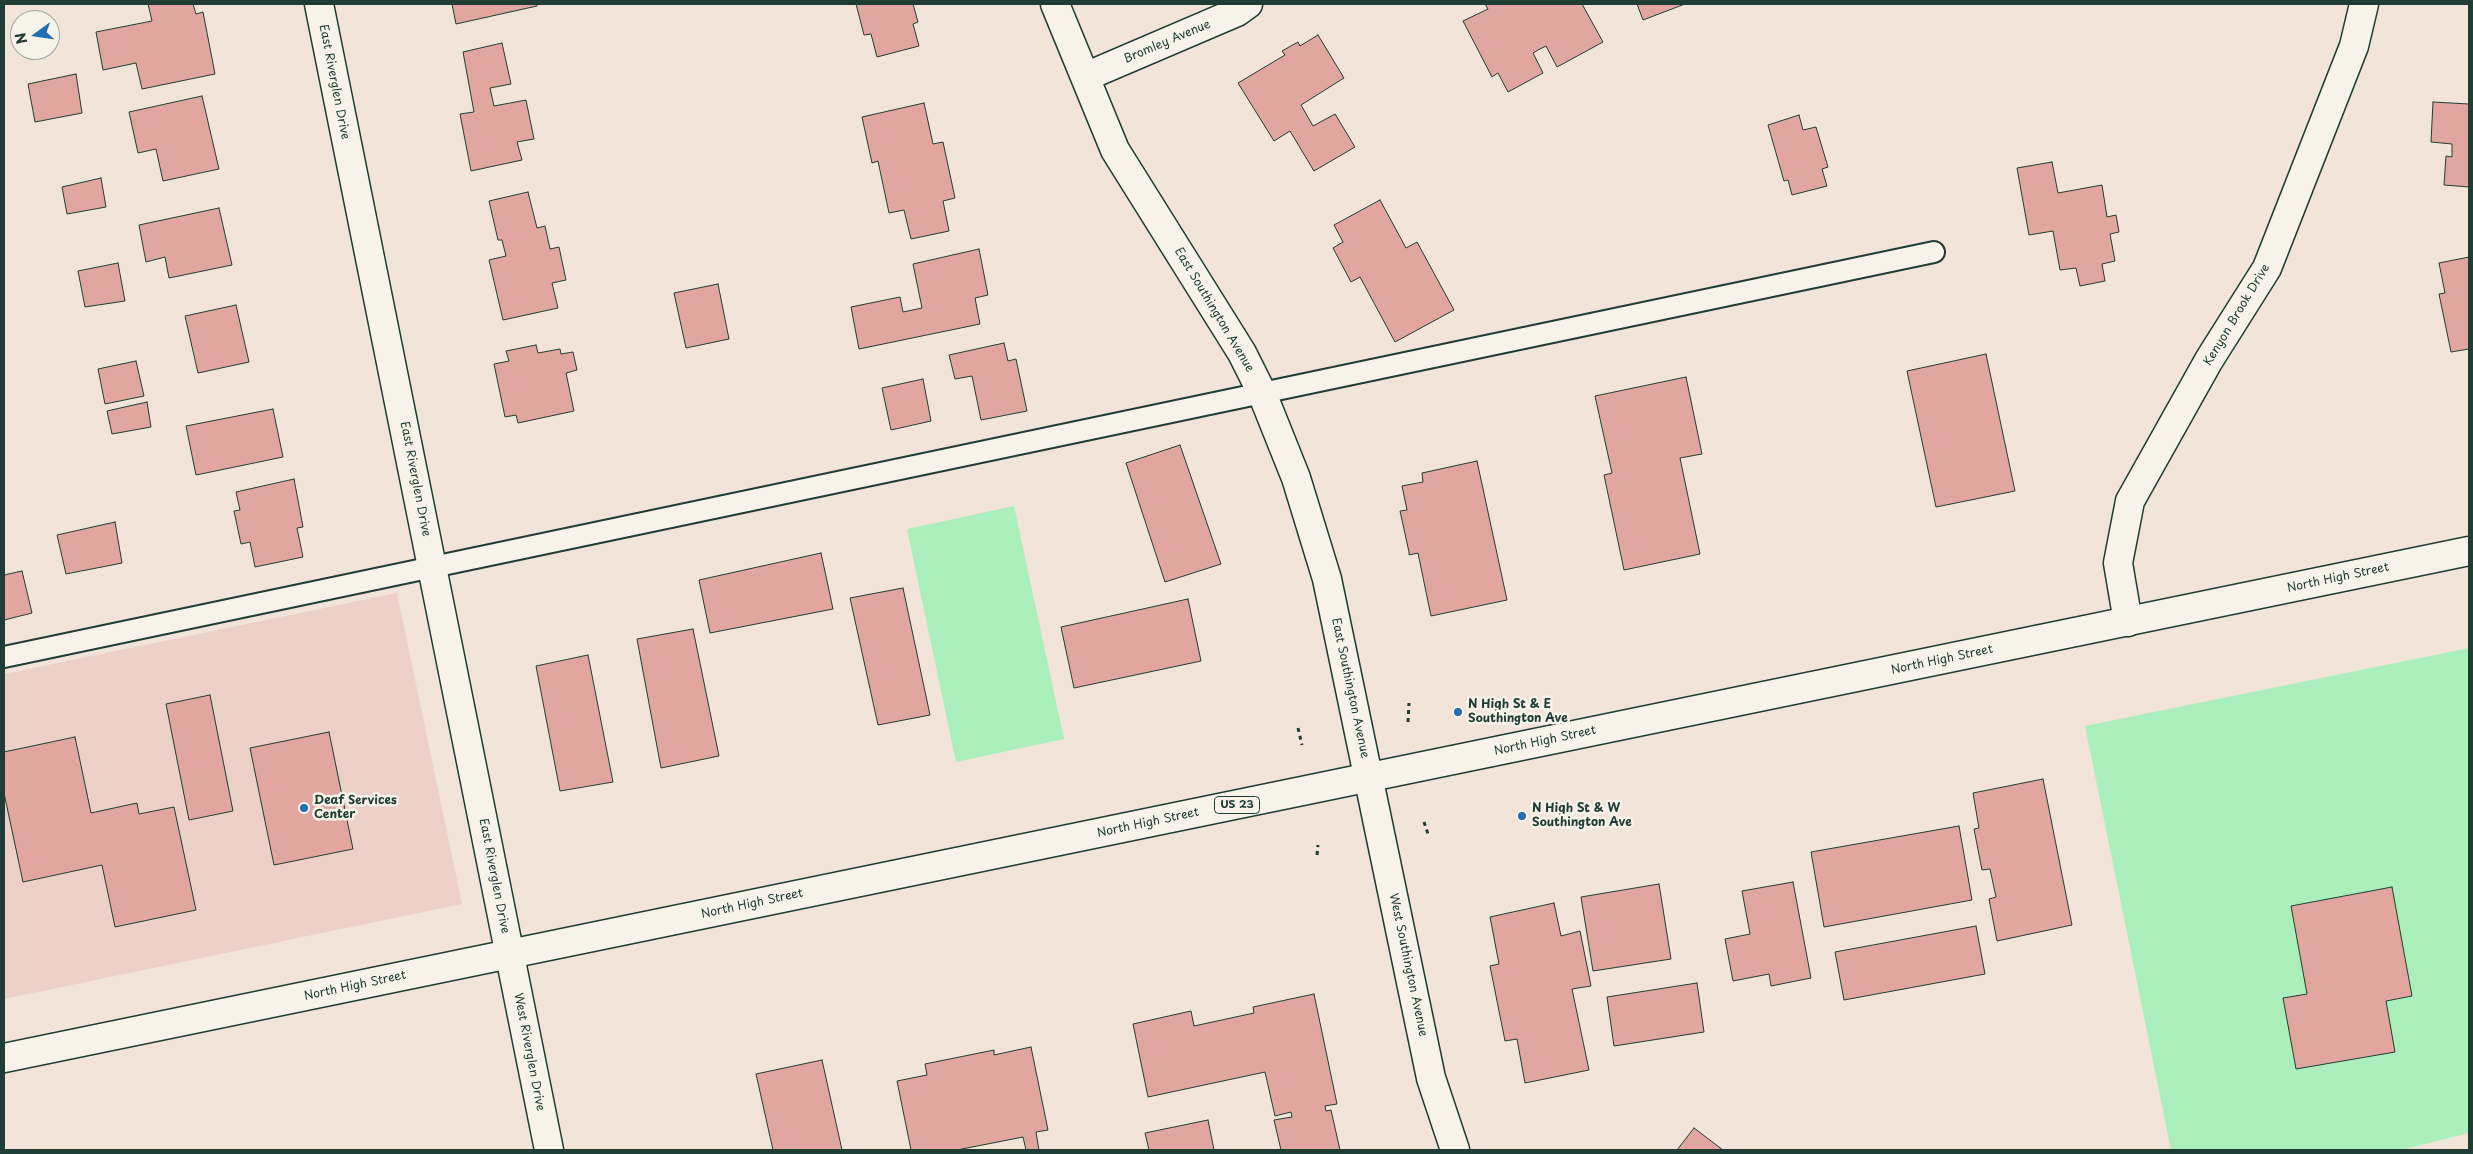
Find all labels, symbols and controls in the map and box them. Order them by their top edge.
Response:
north arrow [10,10,60,60]
street label: Bromley Avenue [1121,17,1213,67]
street label: East Riverglen Drive [316,23,352,141]
text: N [9,31,32,46]
street label: East Southington Avenue [1171,245,1257,375]
street label: Kenyon Brook Drive [2201,262,2273,368]
street label: East Riverglen Drive [397,420,433,538]
street label: North High Street [2286,560,2390,596]
street label: East Southington Avenue [1328,617,1372,759]
street label: North High Street [1890,642,1994,678]
place label: N High St & E Southington Ave [1468,698,1568,726]
marker: N High St & E Southington Ave [1452,706,1464,718]
street label: North High Street [1493,723,1597,759]
place label: Deaf Services Center [314,794,397,822]
road number: US 23 [1214,796,1260,814]
marker: Deaf Services Center [298,802,310,814]
place label: N High St & W Southington Ave [1532,802,1632,830]
street label: North High Street [1096,805,1200,841]
marker: N High St & W Southington Ave [1516,810,1528,822]
street label: East Riverglen Drive [476,817,512,935]
street label: North High Street [700,886,804,922]
street label: West Southington Avenue [1386,892,1430,1038]
street label: North High Street [303,968,407,1004]
street label: West Riverglen Drive [510,992,548,1112]

